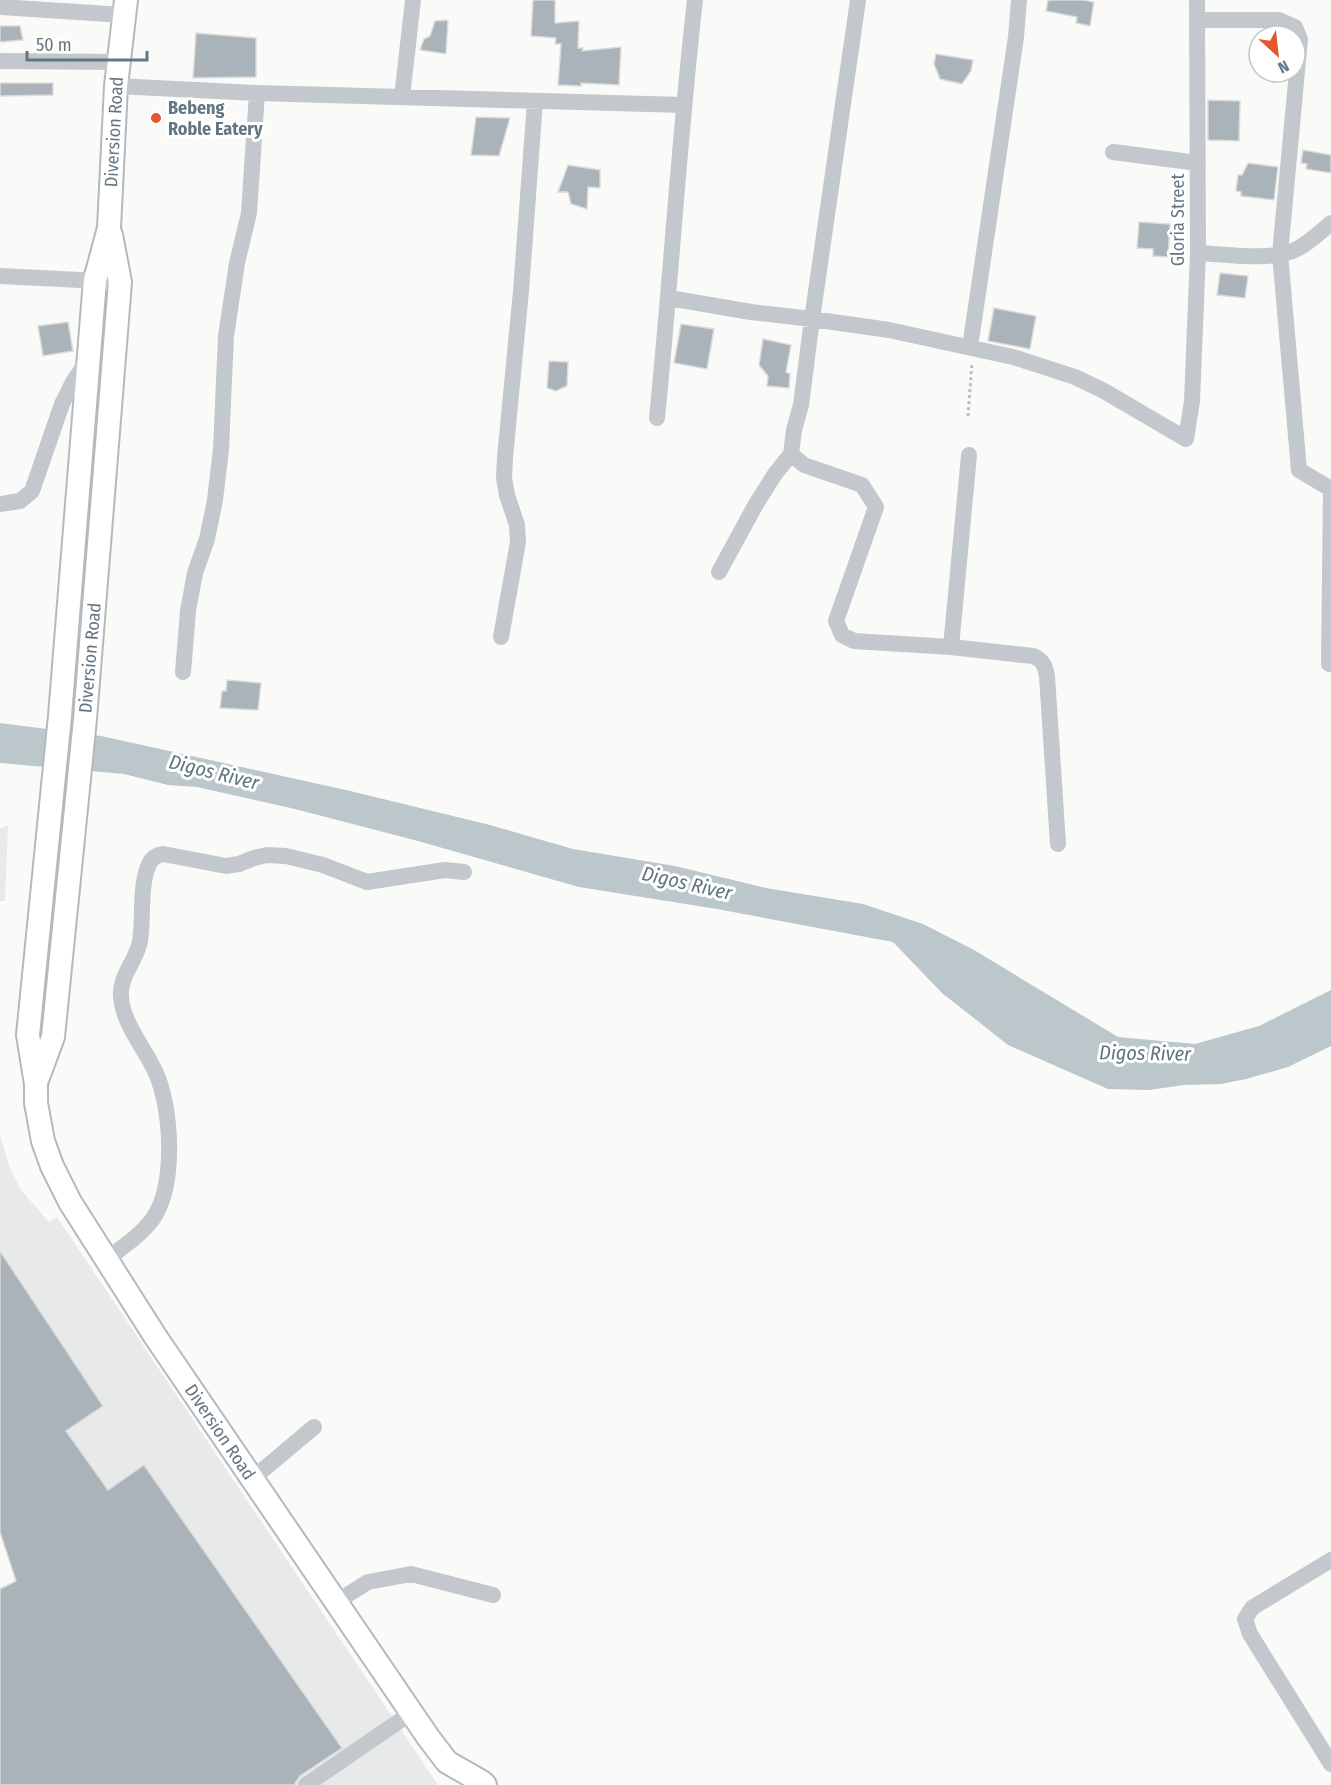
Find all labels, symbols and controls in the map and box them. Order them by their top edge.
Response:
scale bar [27,24,147,62]
north arrow [1247,24,1307,84]
text: 50 m [36,34,72,56]
text: N [1275,56,1292,78]
street label: Diversion Road [100,76,128,188]
place label: Bebeng Roble Eatery [168,97,263,140]
marker: Bebeng Roble Eatery [149,111,163,125]
street label: Gloria Street [1167,174,1189,266]
street label: Diversion Road [74,602,106,714]
water label: Digos River [167,749,263,795]
water label: Digos River [640,861,735,905]
water label: Digos River [1099,1040,1192,1066]
street label: Diversion Road [180,1380,260,1484]

